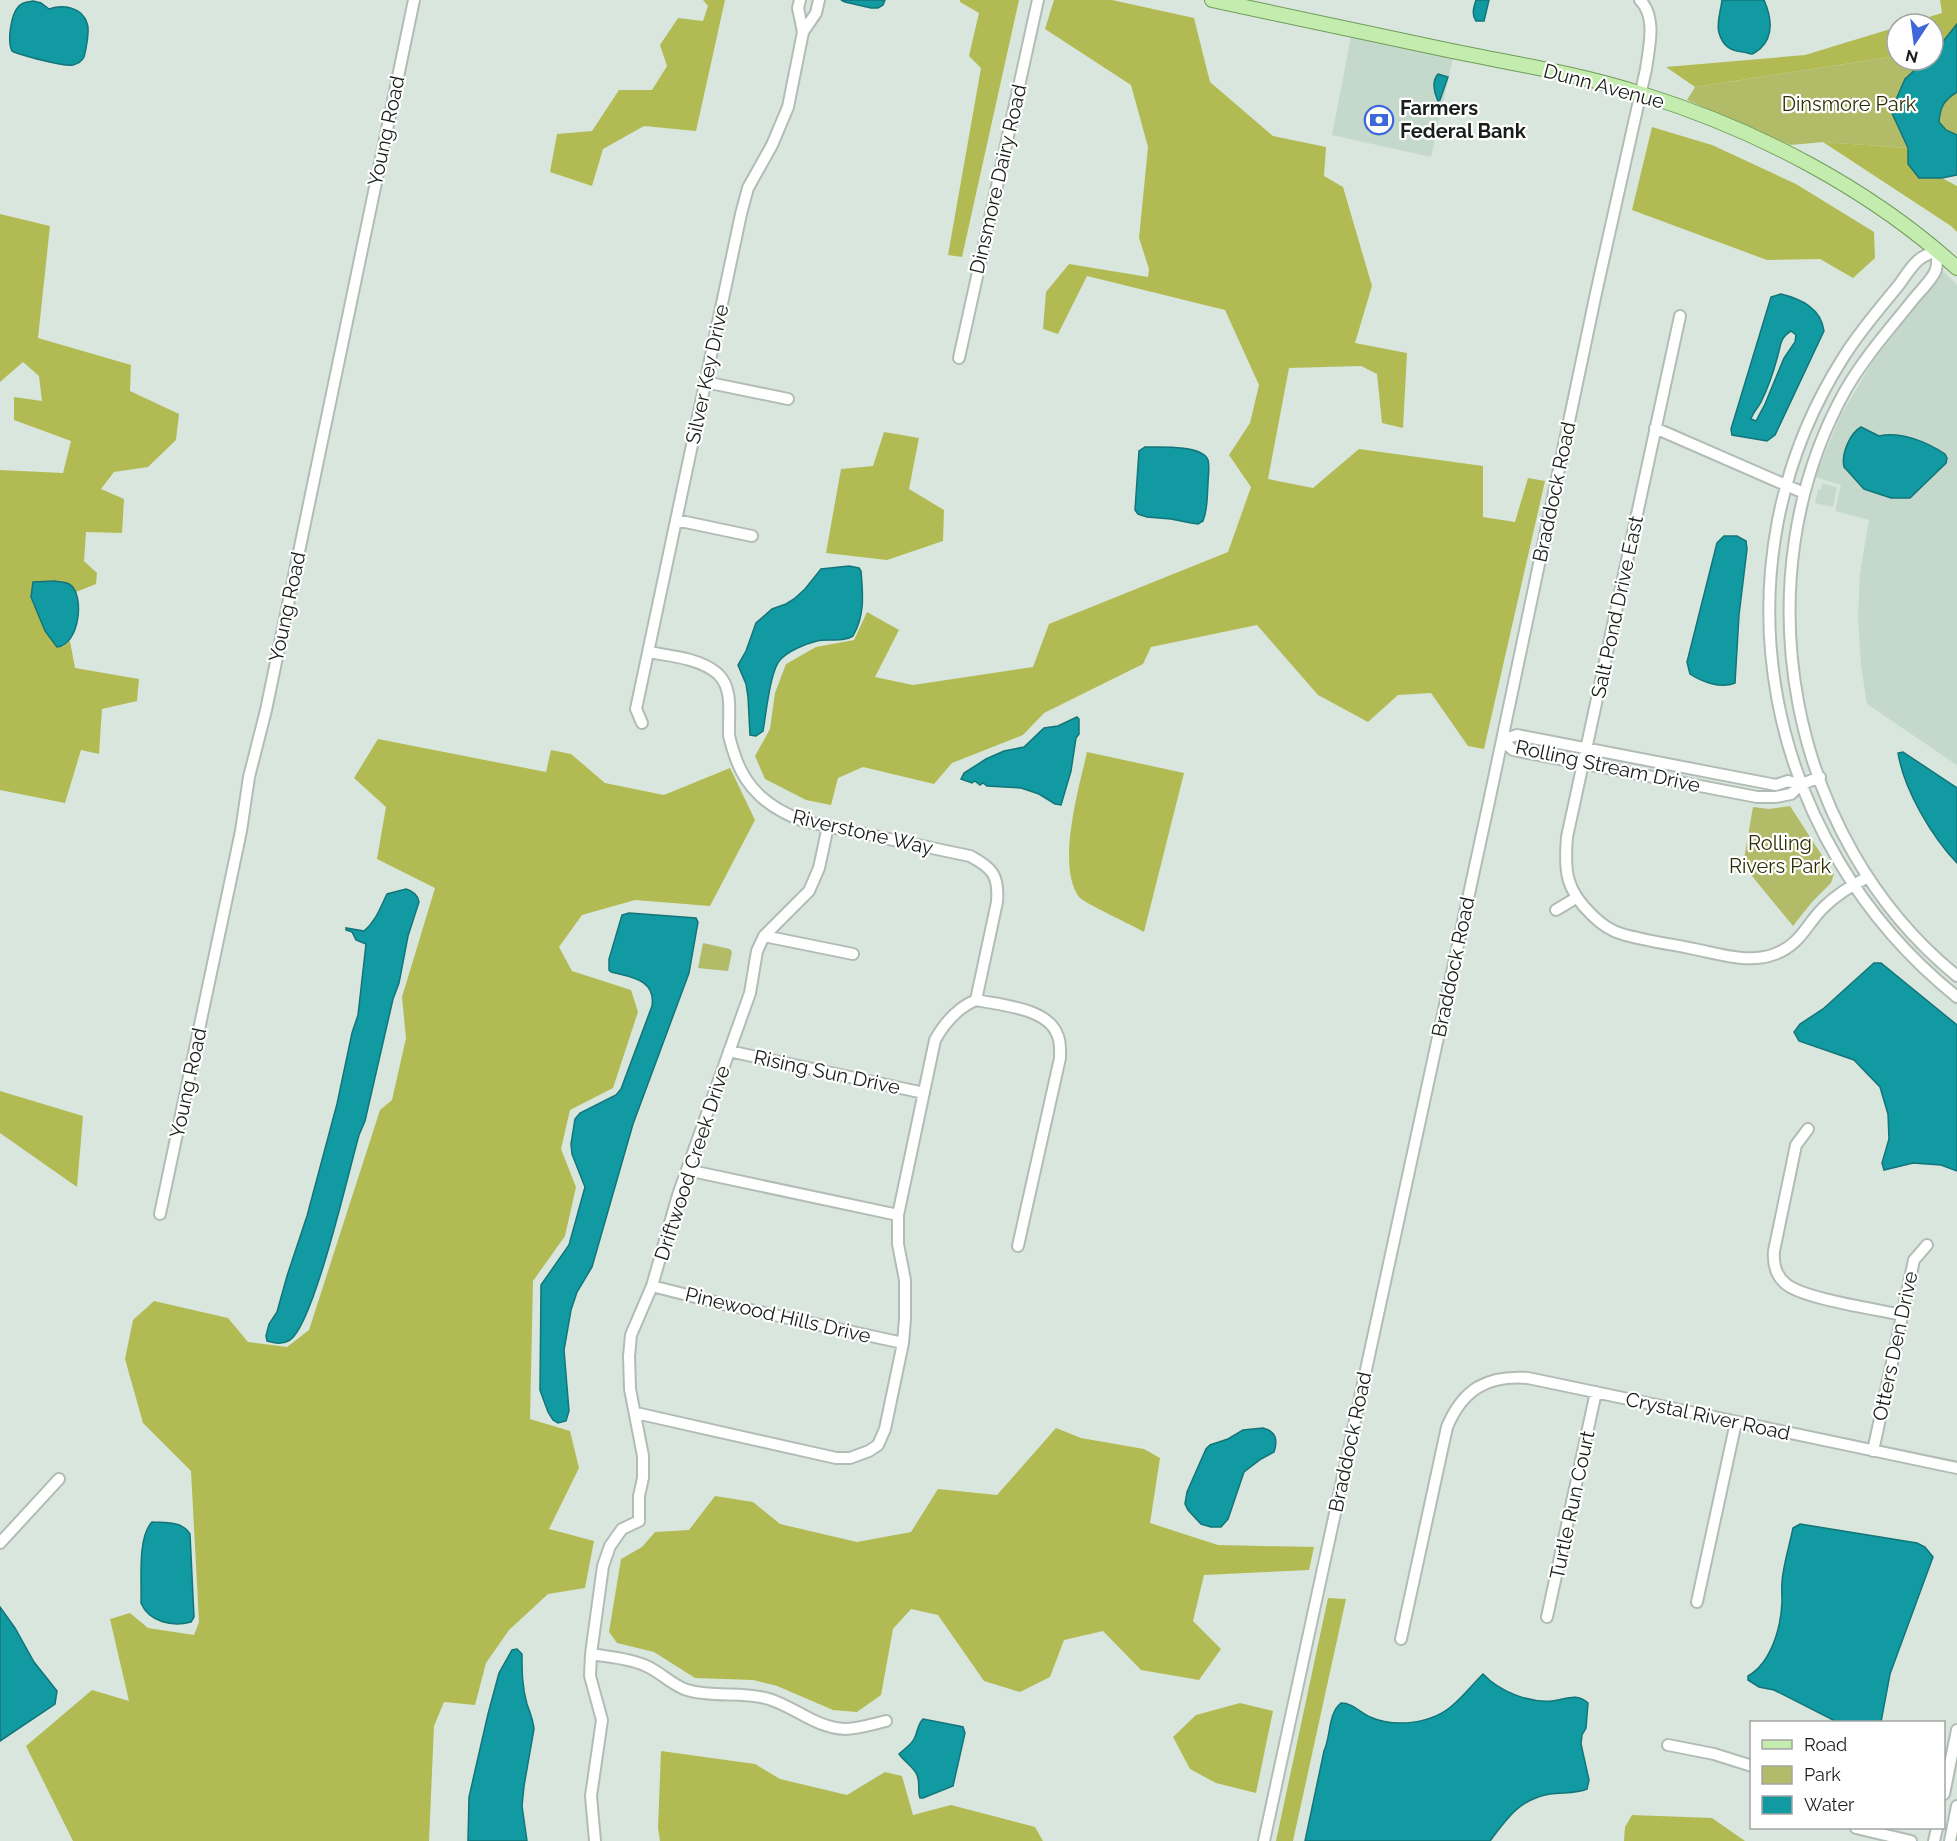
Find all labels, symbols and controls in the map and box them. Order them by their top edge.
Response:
north arrow [1885,12,1945,72]
text: N [1904,45,1920,67]
street label: Dunn Avenue [1541,58,1667,114]
street label: Young Road [363,74,409,188]
street label: Dinsmore Dairy Road [965,82,1031,276]
park label: Dinsmore Park [1782,92,1917,116]
place label: Farmers Federal Bank [1400,96,1527,143]
bank icon: Farmers Federal Bank [1363,104,1395,136]
street label: Silver Key Drive [680,302,734,446]
street label: Braddock Road [1527,420,1581,564]
street label: Salt Pond Drive East [1586,513,1648,700]
street label: Young Road [264,550,310,664]
street label: Rolling Stream Drive [1513,735,1703,797]
street label: Riverstone Way [790,804,936,860]
park label: Rolling Rivers Park [1729,831,1831,878]
street label: Braddock Road [1426,895,1480,1039]
street label: Young Road [165,1026,211,1140]
street label: Rising Sun Drive [752,1045,903,1099]
street label: Driftwood Creek Drive [649,1062,735,1264]
street label: Otters Den Drive [1867,1269,1923,1423]
street label: Pinewood Hills Drive [683,1282,873,1348]
street label: Braddock Road [1323,1370,1377,1514]
street label: Crystal River Road [1624,1387,1792,1445]
street label: Turtle Run Court [1545,1428,1600,1581]
legend [1750,1721,1945,1829]
text: Road [1804,1734,1847,1755]
text: Park [1804,1764,1841,1785]
text: Water [1804,1794,1855,1815]

